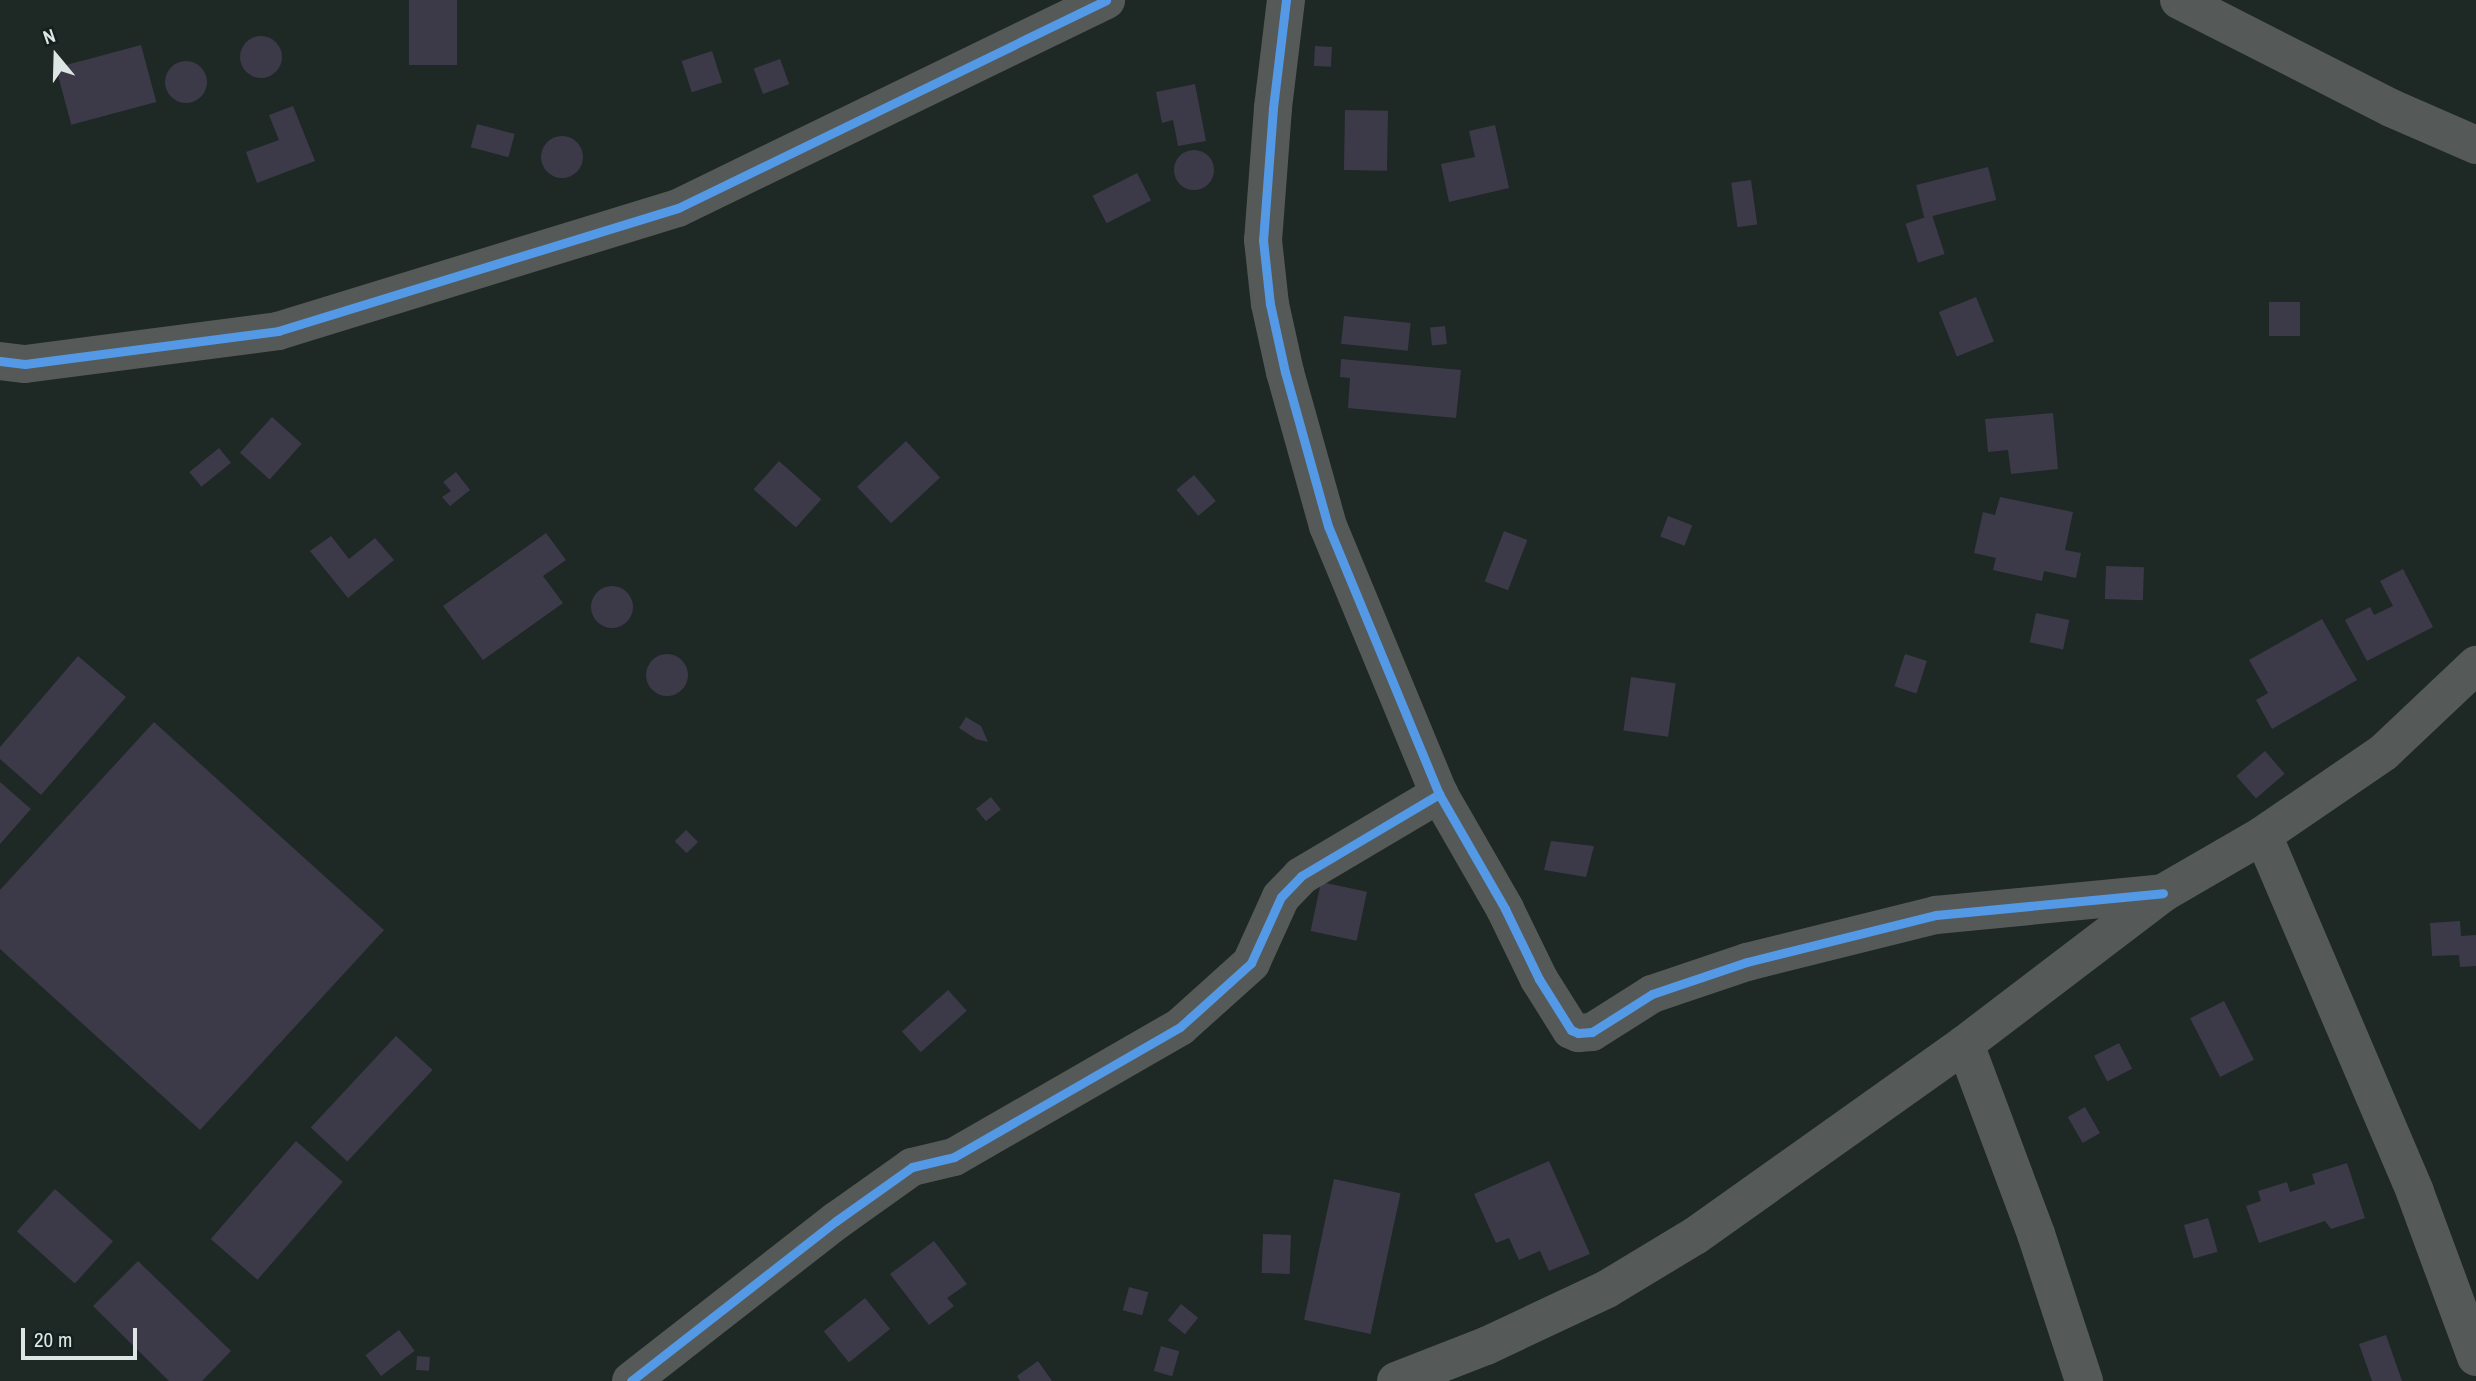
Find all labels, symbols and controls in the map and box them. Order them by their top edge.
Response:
north arrow [21,21,91,91]
text: N [40,22,59,50]
scale bar [24,1314,140,1358]
text: 20 m [34,1325,72,1354]

